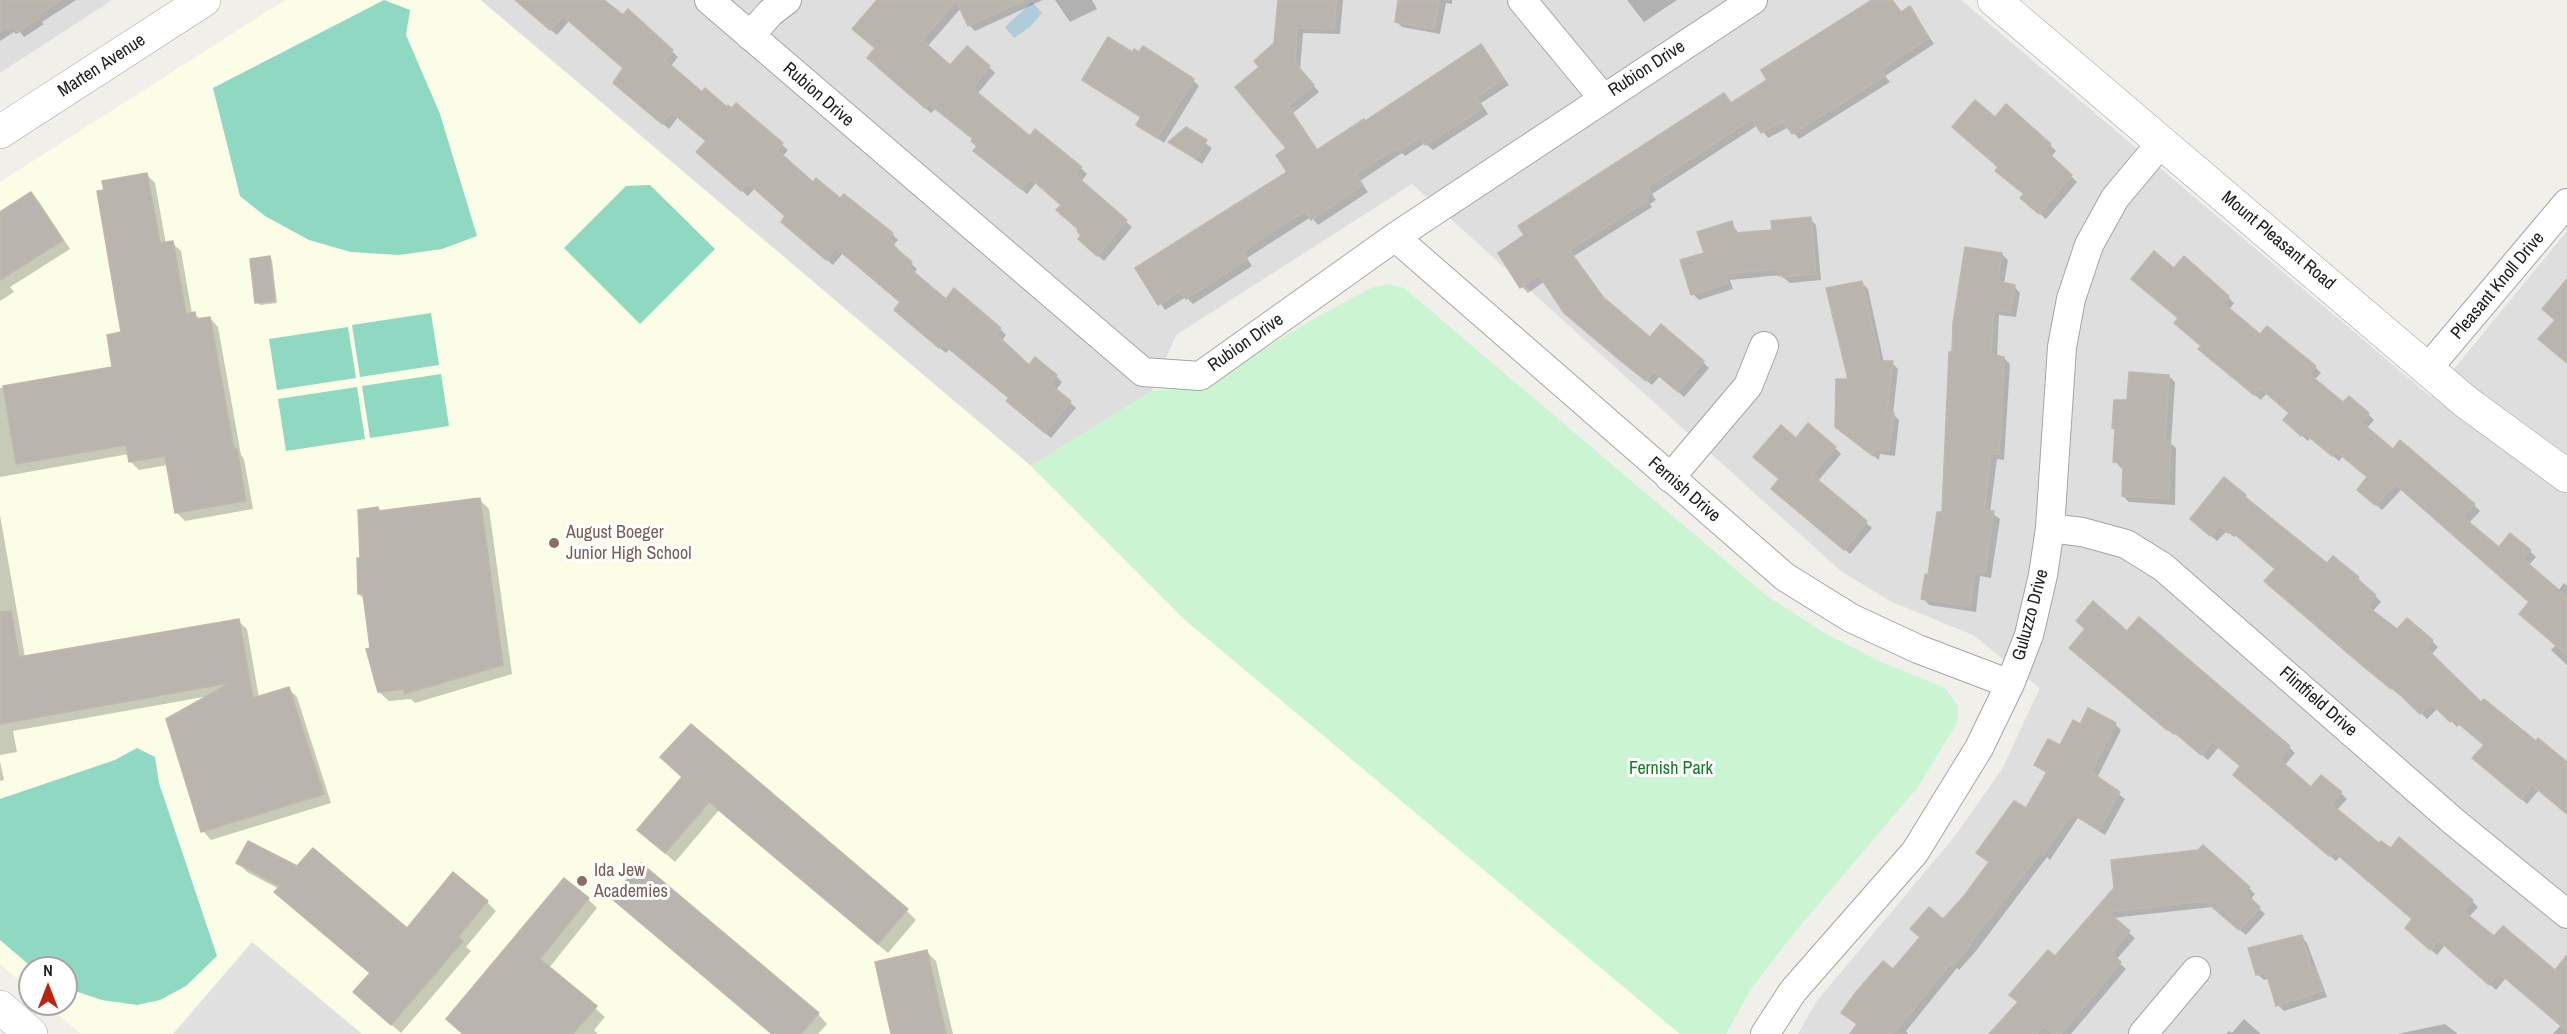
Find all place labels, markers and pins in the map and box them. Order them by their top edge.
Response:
place label: August Boeger Junior High School [566,522,692,564]
marker: August Boeger Junior High School [547,536,561,550]
place label: Ida Jew Academies [594,860,668,902]
marker: Ida Jew Academies [575,874,589,888]

